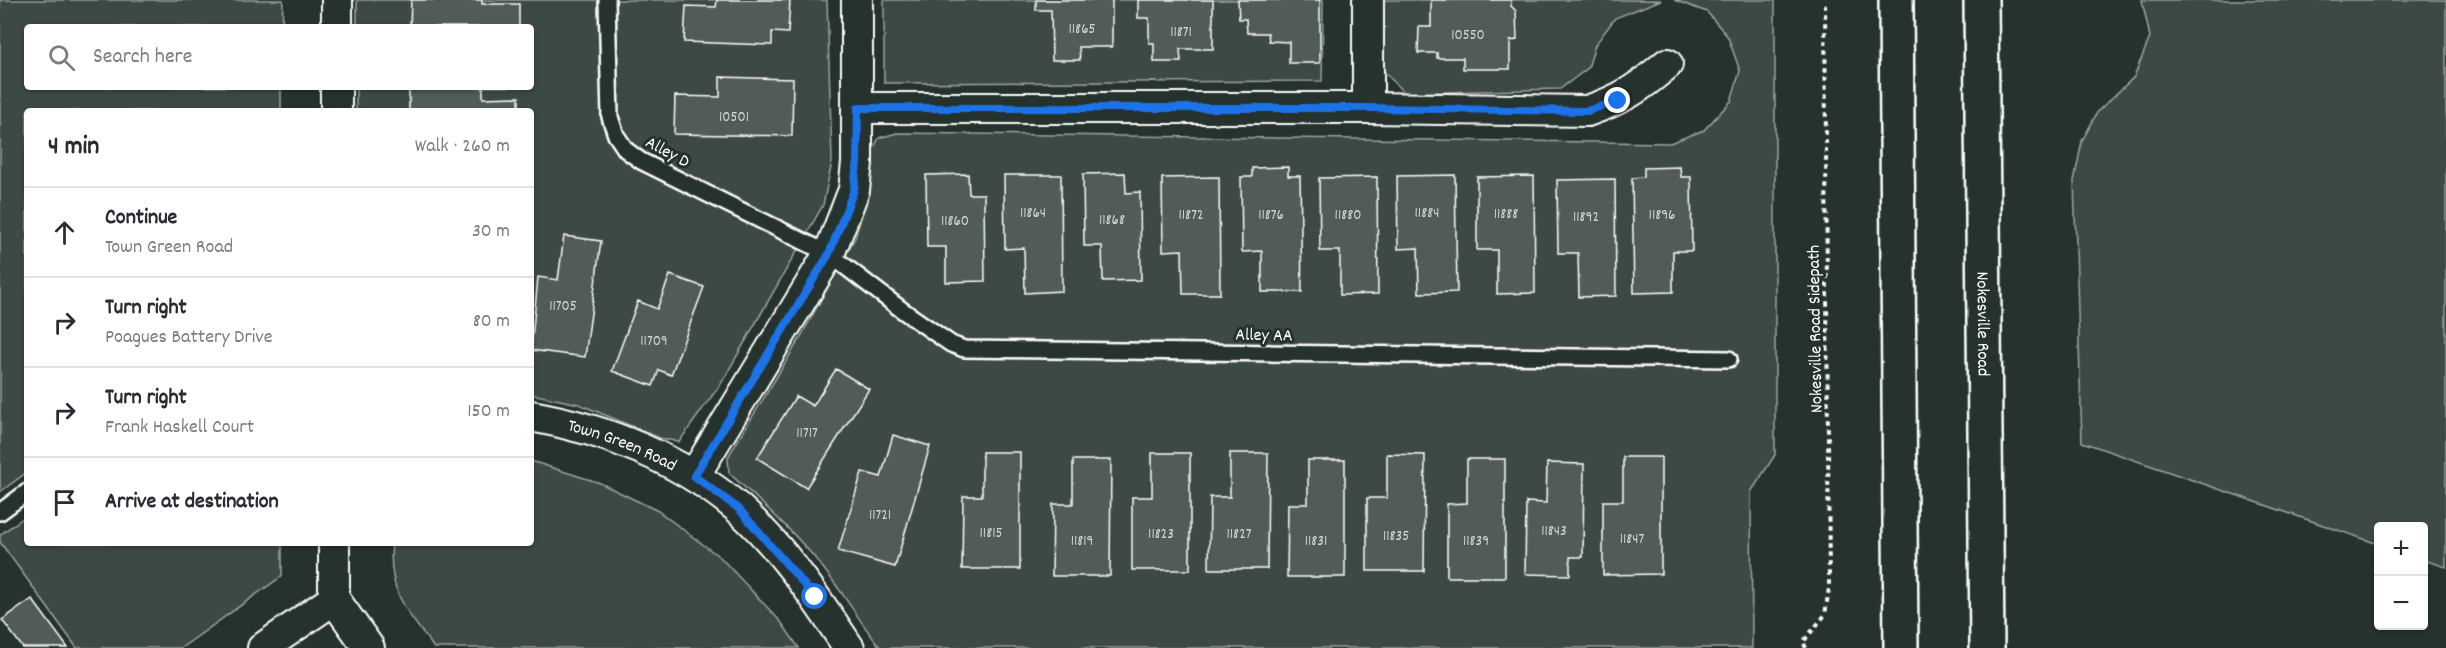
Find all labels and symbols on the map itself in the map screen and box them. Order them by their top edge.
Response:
house number: 11865 [1069,19,1095,41]
house number: 11871 [1170,22,1192,44]
house number: 10550 [1451,25,1485,47]
route end [1604,87,1630,113]
house number: 10501 [719,107,749,129]
street label: Alley D [640,131,693,175]
house number: 11864 [1020,203,1046,225]
house number: 11884 [1415,203,1439,225]
house number: 11888 [1494,204,1518,226]
house number: 11872 [1179,205,1203,227]
house number: 11876 [1258,205,1284,227]
house number: 11880 [1335,205,1361,227]
house number: 11896 [1649,205,1675,227]
house number: 11892 [1573,207,1599,229]
house number: 11868 [1099,210,1125,232]
house number: 11860 [941,211,969,233]
street label: Nokesville Road Sidepath [1803,245,1830,413]
street label: Nokesville Road [1969,271,1994,377]
house number: 11705 [549,296,577,318]
street label: Alley AA [1235,324,1293,350]
house number: 11709 [640,331,668,353]
street label: Town Green Road [565,414,681,479]
house number: 11717 [796,423,818,445]
house number: 11721 [869,505,891,527]
house number: 11843 [1541,521,1567,543]
house number: 11815 [980,523,1002,545]
house number: 11823 [1148,524,1174,546]
house number: 11827 [1227,524,1252,546]
house number: 11835 [1383,526,1409,548]
house number: 11847 [1620,529,1645,551]
house number: 11819 [1071,531,1093,553]
house number: 11831 [1305,531,1327,553]
house number: 11839 [1463,531,1489,553]
route start [801,583,827,609]

